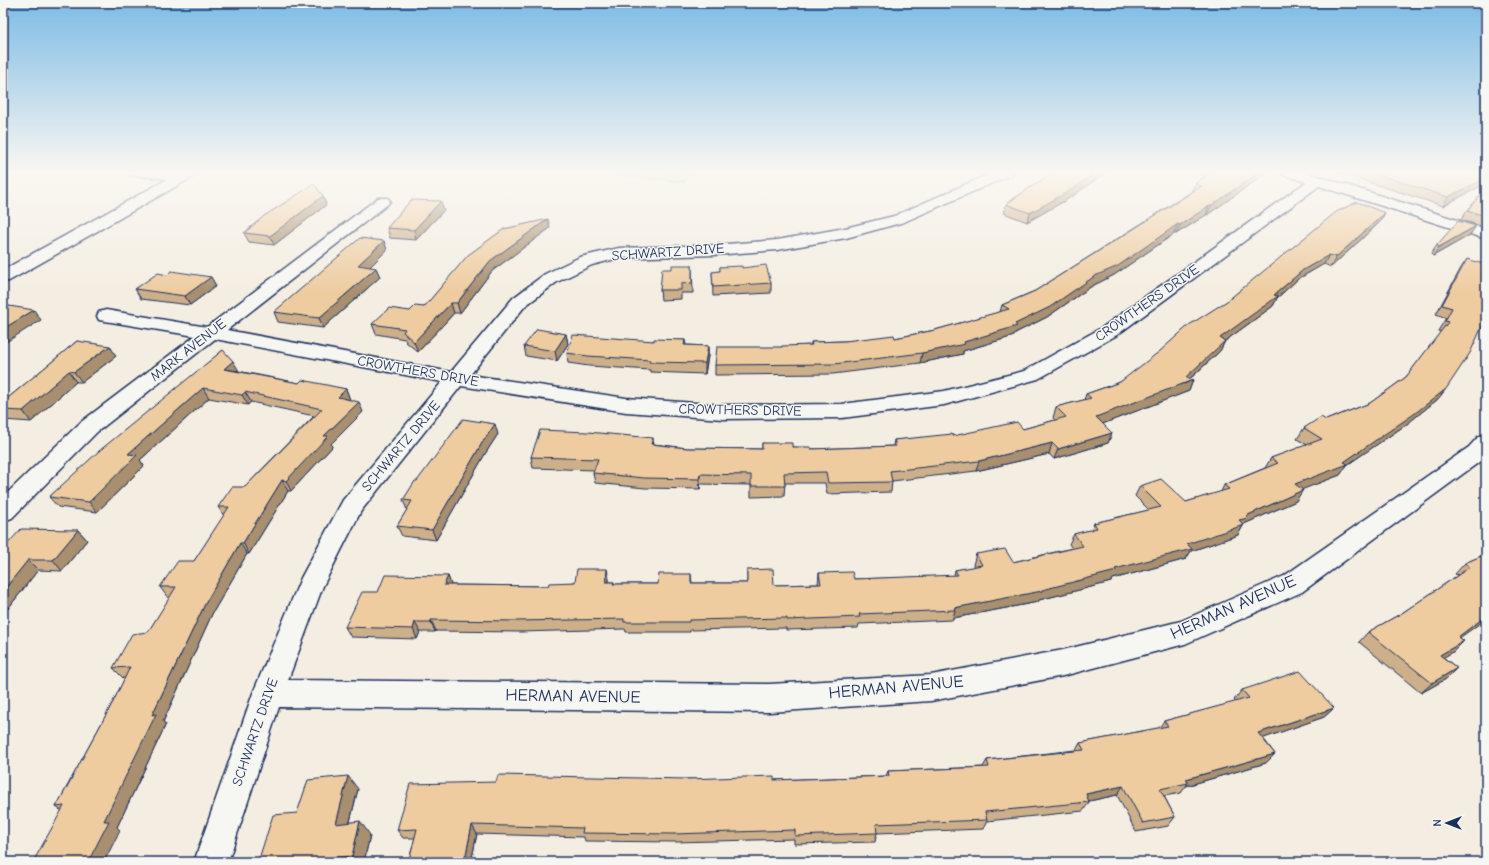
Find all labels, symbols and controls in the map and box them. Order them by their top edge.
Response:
street label: SCHWARTZ DRIVE [611,240,725,264]
street label: CROWTHERS DRIVE [1092,261,1202,345]
street label: MARK AVENUE [147,315,229,385]
street label: CROWTHERS DRIVE [356,352,480,390]
street label: SCHWARTZ DRIVE [358,397,444,495]
street label: CROWTHERS DRIVE [678,400,802,420]
street label: HERMAN AVENUE [1167,571,1299,643]
street label: HERMAN AVENUE [828,672,964,702]
street label: SCHWARTZ DRIVE [229,676,281,788]
street label: HERMAN AVENUE [505,685,641,707]
north arrow [1427,803,1467,843]
text: N [1431,819,1444,827]

